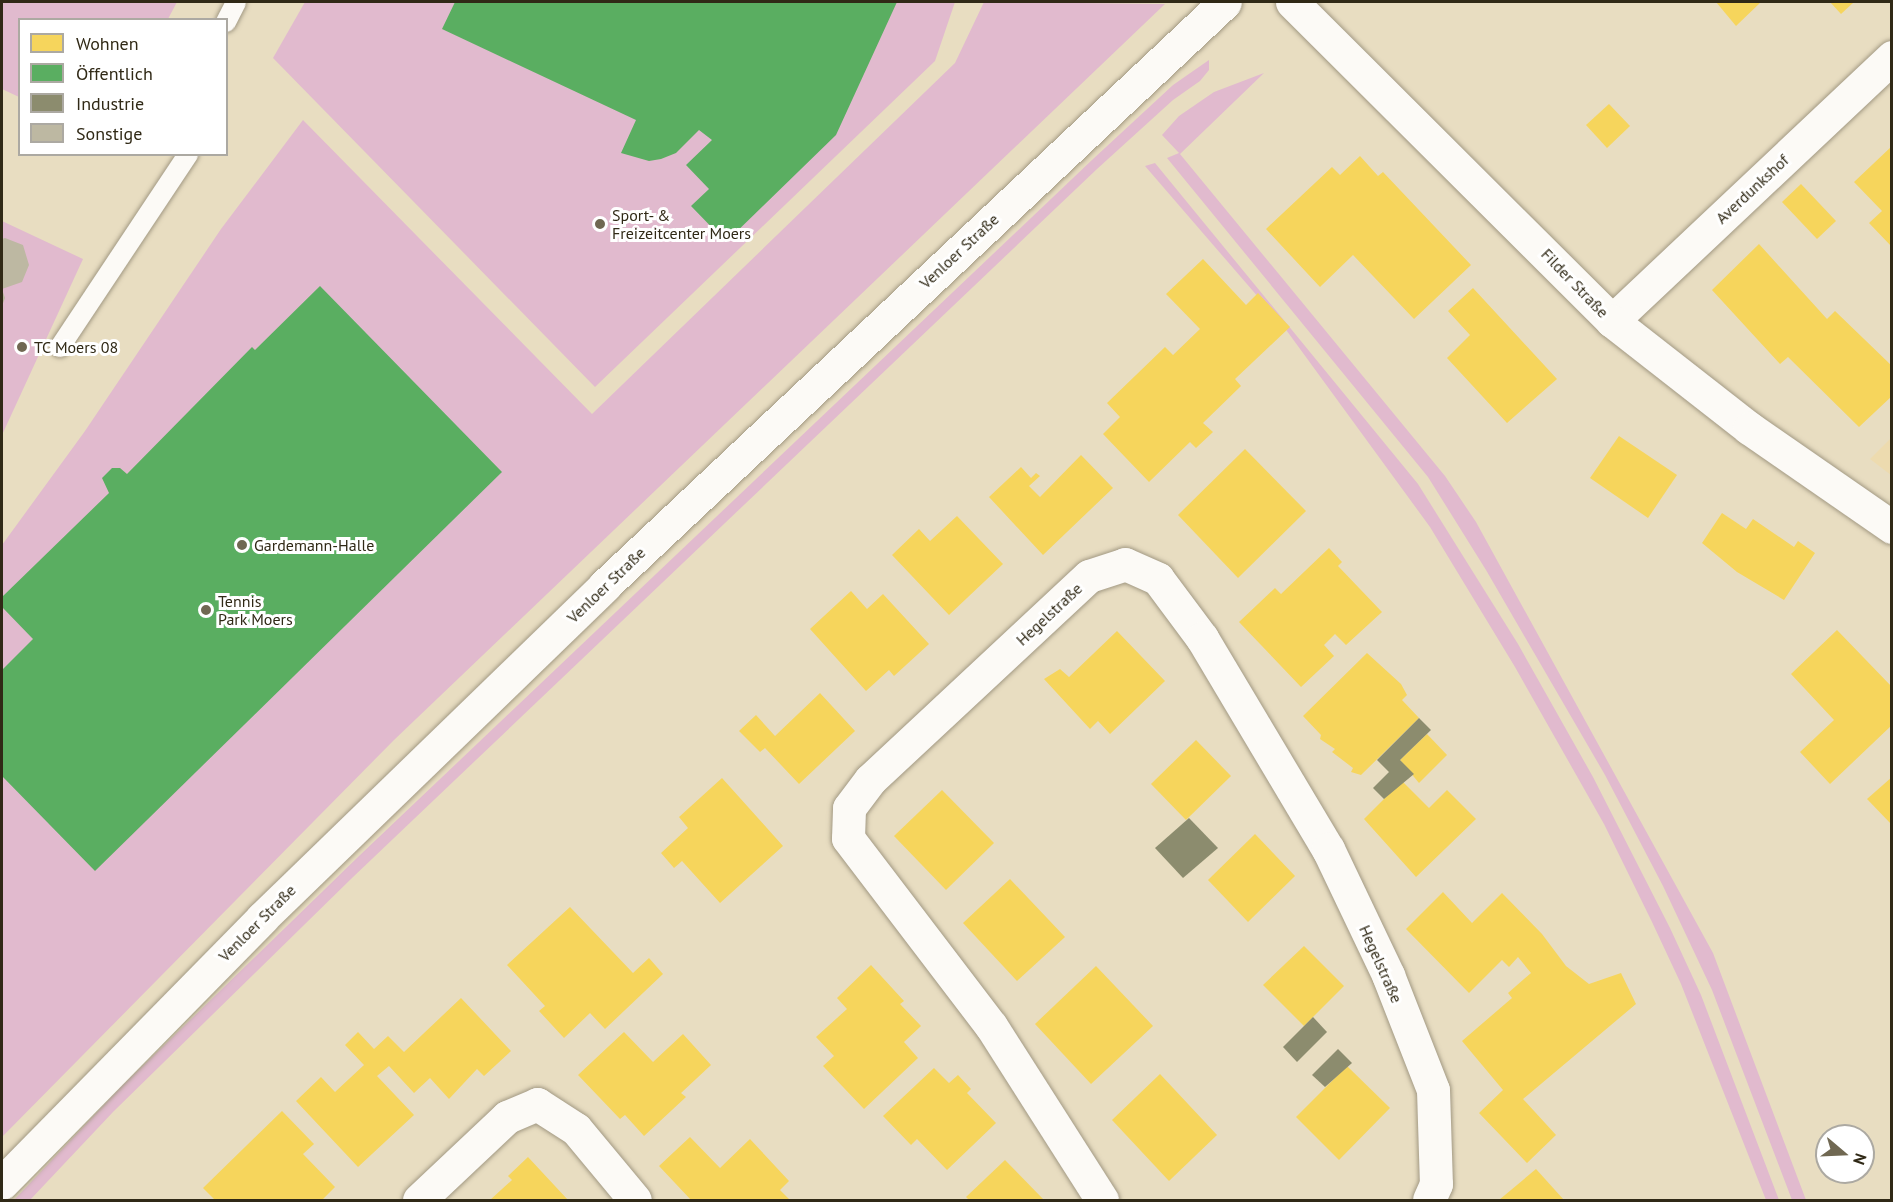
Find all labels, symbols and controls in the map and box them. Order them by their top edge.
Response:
legend [18,18,228,156]
text: Wohnen [76,32,138,55]
text: Öffentlich [76,62,153,85]
text: Industrie [76,92,144,115]
text: Sonstige [76,122,142,145]
street label: Averdunkshof [1712,150,1792,228]
place label: Sport- & Freizeitcenter Moers [612,205,751,243]
street label: Venloer Straße [916,210,1002,292]
marker: Sport- & Freizeitcenter Moers [593,217,607,231]
street label: Filder Straße [1537,244,1613,322]
place label: TC Moers 08 [34,337,119,357]
marker: TC Moers 08 [15,340,29,354]
place label: Gardemann-Halle [254,535,374,555]
marker: Gardemann-Halle [235,538,249,552]
street label: Venloer Straße [563,543,649,627]
street label: Hegelstraße [1012,579,1086,649]
place label: Tennis Park Moers [218,591,293,629]
marker: Tennis Park Moers [199,603,213,617]
street label: Venloer Straße [214,880,300,966]
street label: Hegelstraße [1355,922,1407,1006]
north arrow [1815,1124,1875,1184]
text: N [1849,1151,1871,1167]

